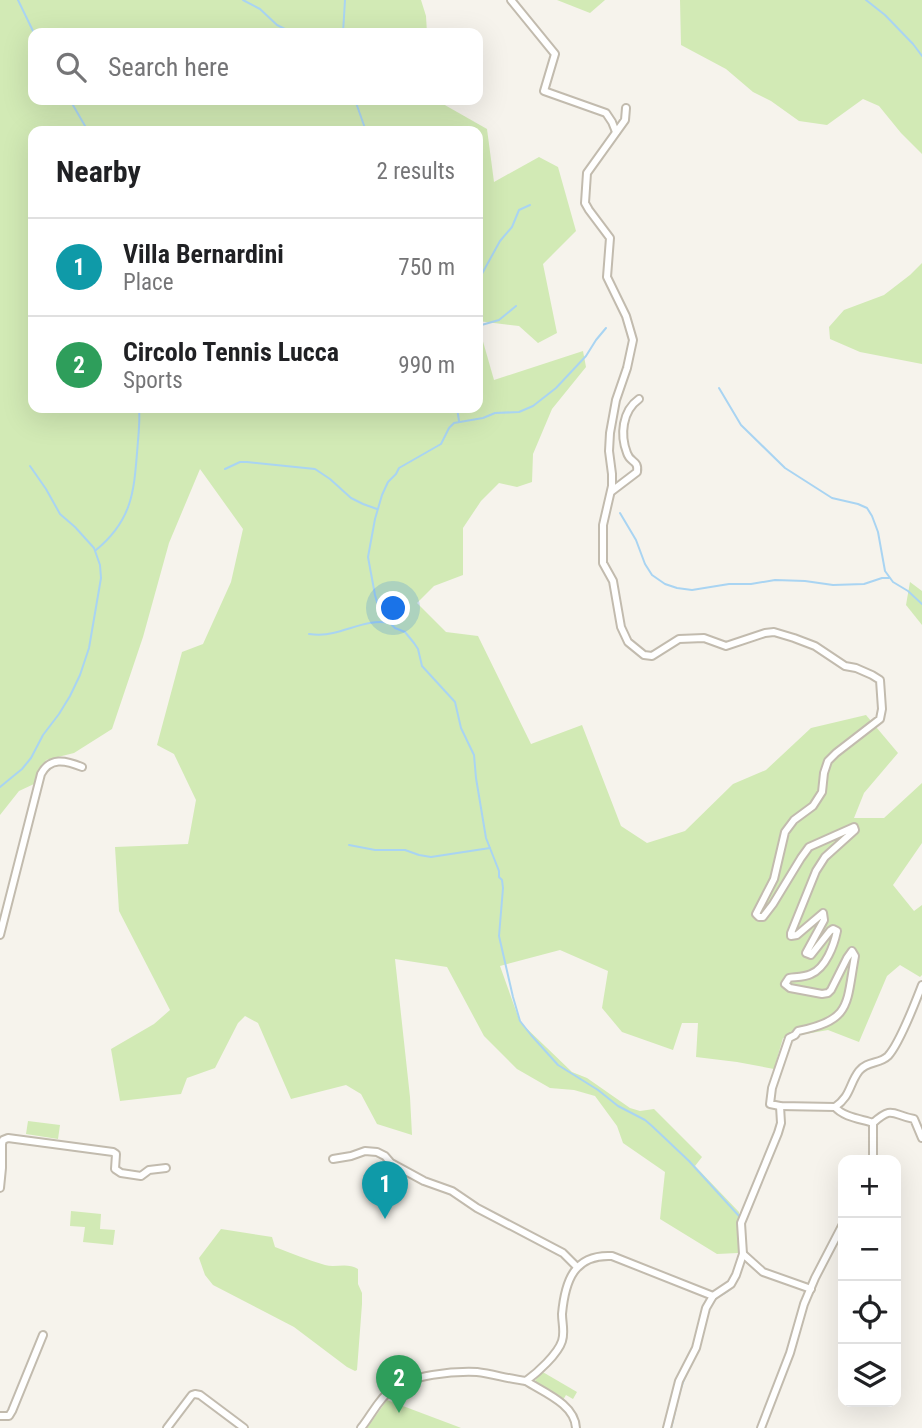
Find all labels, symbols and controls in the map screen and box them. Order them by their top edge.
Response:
search box [28,28,483,105]
icon: search [52,48,90,86]
text: Search here [108,52,229,82]
text: Nearby [56,154,141,189]
text: 2 results [377,158,455,185]
text: Villa Bernardini [123,239,284,269]
text: 1 [73,254,85,281]
text: 750 m [398,254,455,281]
text: Place [123,269,173,296]
text: Circolo Tennis Lucca [123,337,339,367]
text: 2 [73,352,85,379]
text: 990 m [398,352,455,379]
text: Sports [123,367,183,394]
your location [376,591,410,625]
map controls [838,1155,901,1407]
button: + [838,1155,901,1218]
pin: 1 [362,1161,408,1219]
button: − [838,1218,901,1281]
button: locate [838,1281,901,1344]
button: layers [838,1344,901,1407]
pin: 2 [376,1355,422,1413]

